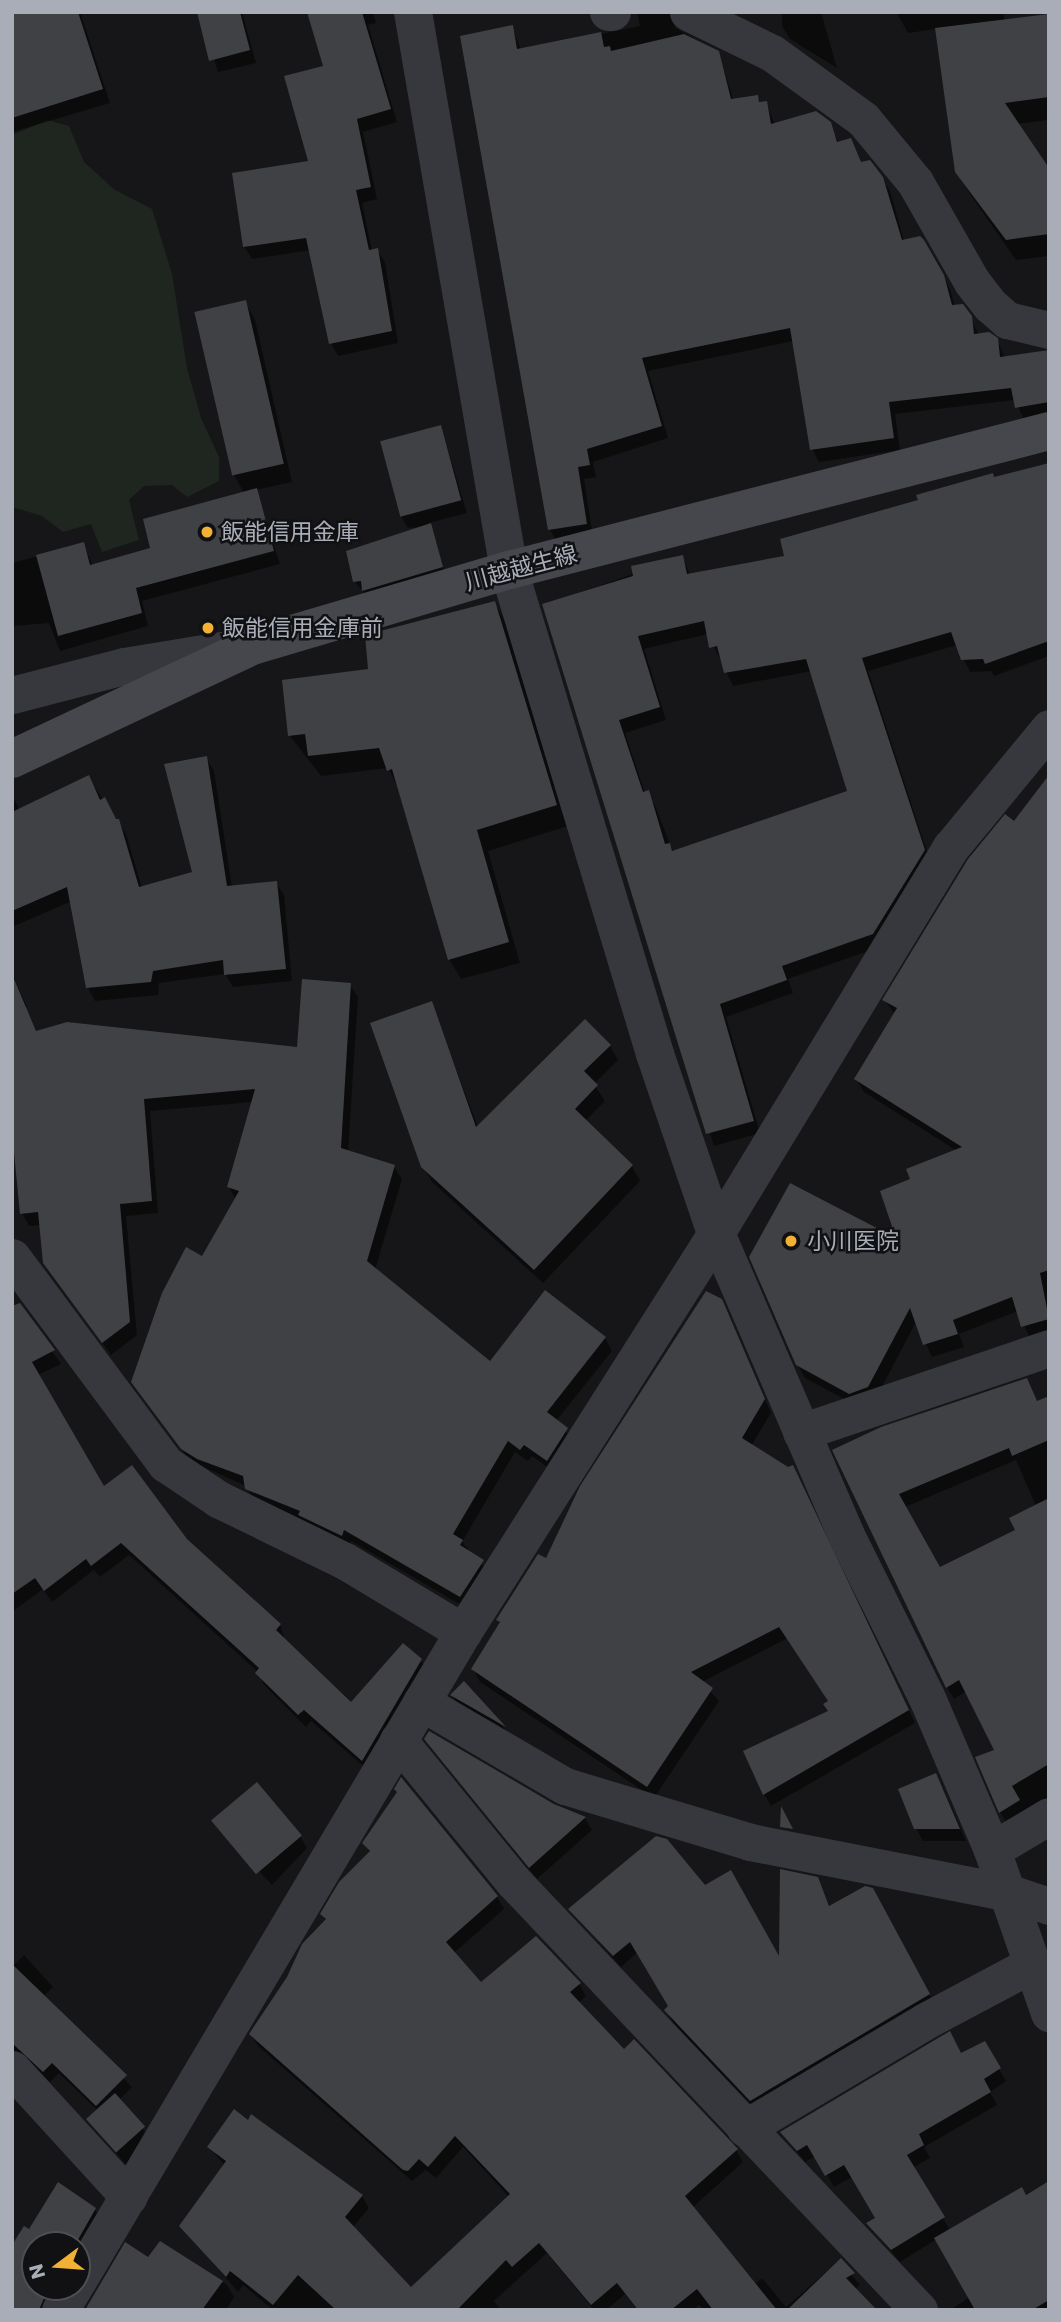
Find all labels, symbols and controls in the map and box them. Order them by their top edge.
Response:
place label: 飯能信用金庫 [221,518,359,546]
marker: 飯能信用金庫 [199,524,215,540]
street label: 川越越生線 [462,540,580,596]
place label: 飯能信用金庫前 [222,614,383,642]
marker: 飯能信用金庫前 [200,620,216,636]
place label: 小川医院 [807,1227,899,1255]
marker: 小川医院 [781,1231,801,1251]
north arrow [21,2231,91,2301]
text: N [22,2261,52,2282]

